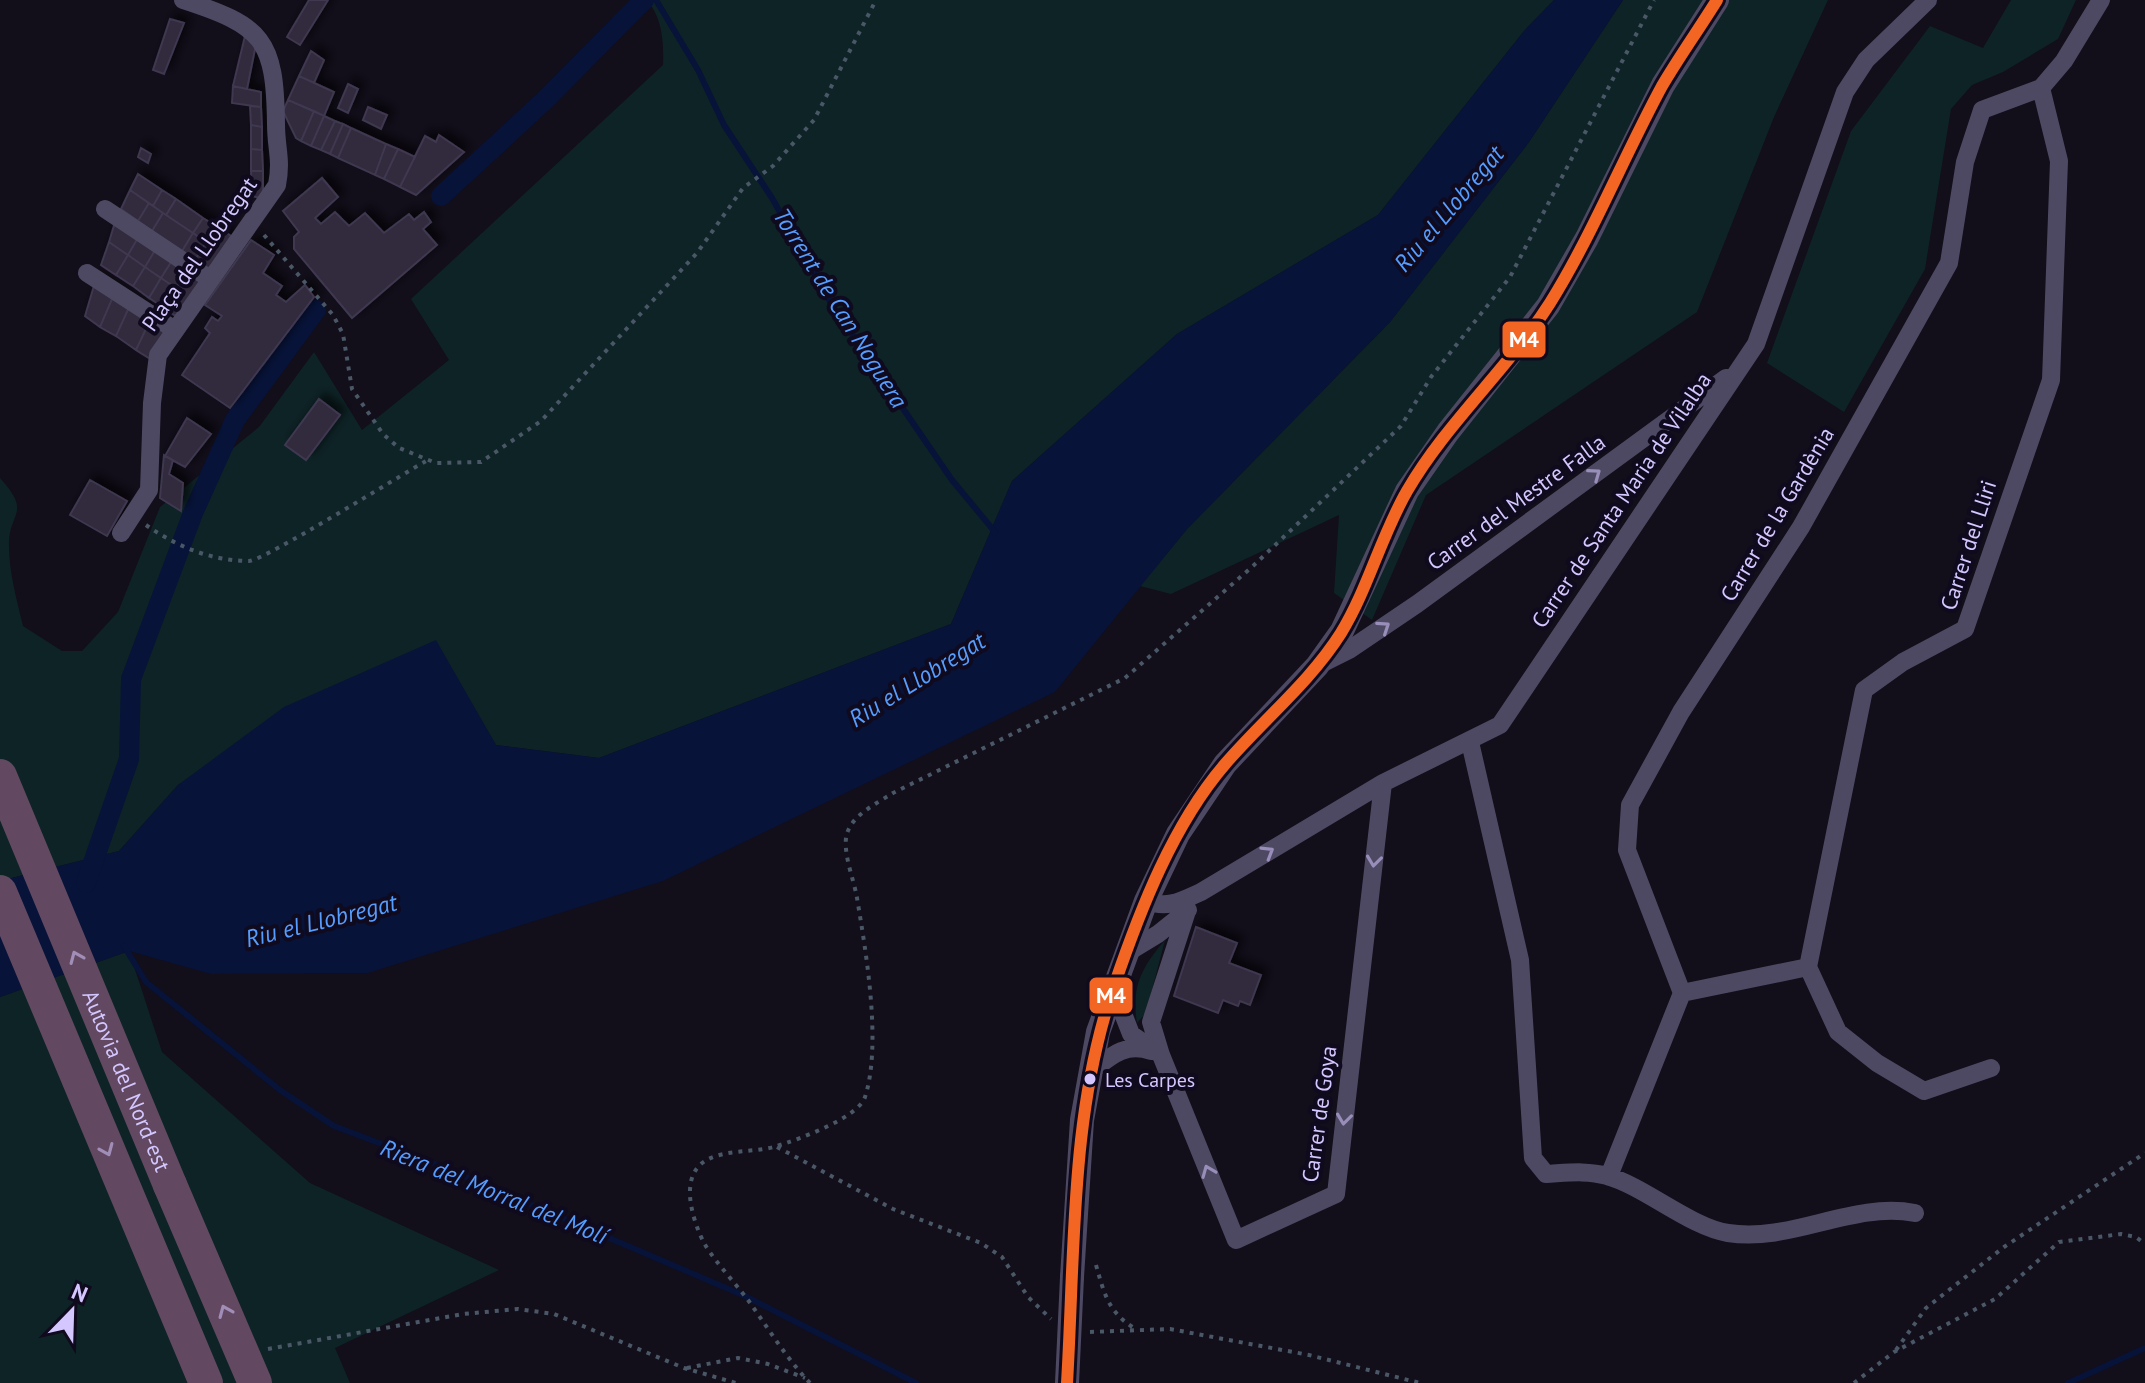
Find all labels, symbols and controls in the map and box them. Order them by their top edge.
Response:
water label: Riu el Llobregat [1387,138,1511,278]
street label: Plaça del Llobregat [135,171,263,336]
water label: Torrent de Can Noguera [766,202,915,414]
line badge: M4 [1501,320,1547,359]
text: M4 [1509,325,1540,353]
street label: Carrer de Santa Maria de Vilalba [1525,367,1717,633]
street label: Carrer de la Gardènia [1714,422,1840,606]
street label: Carrer del Mestre Falla [1421,428,1611,576]
one-way arrow [1586,470,1600,484]
street label: Carrer del Lliri [1934,476,2002,614]
one-way arrow [1375,621,1389,636]
water label: Riu el Llobregat [843,625,992,734]
one-way arrow [1259,846,1274,862]
one-way arrow [1366,855,1383,868]
water label: Riu el Llobregat [242,886,401,954]
one-way arrow [69,951,85,966]
line badge: M4 [1088,976,1134,1015]
text: M4 [1096,981,1127,1009]
street label: Autovia del Nord-est [77,986,177,1176]
street label: Carrer de Goya [1296,1044,1342,1184]
place label: Les Carpes [1105,1067,1195,1093]
marker: Les Carpes [1082,1071,1098,1087]
one-way arrow [1336,1113,1353,1126]
water label: Riera del Morral del Molí [376,1132,615,1252]
one-way arrow [98,1142,114,1156]
one-way arrow [1201,1165,1218,1179]
north arrow [32,1271,112,1351]
text: N [68,1277,92,1308]
one-way arrow [218,1305,234,1319]

